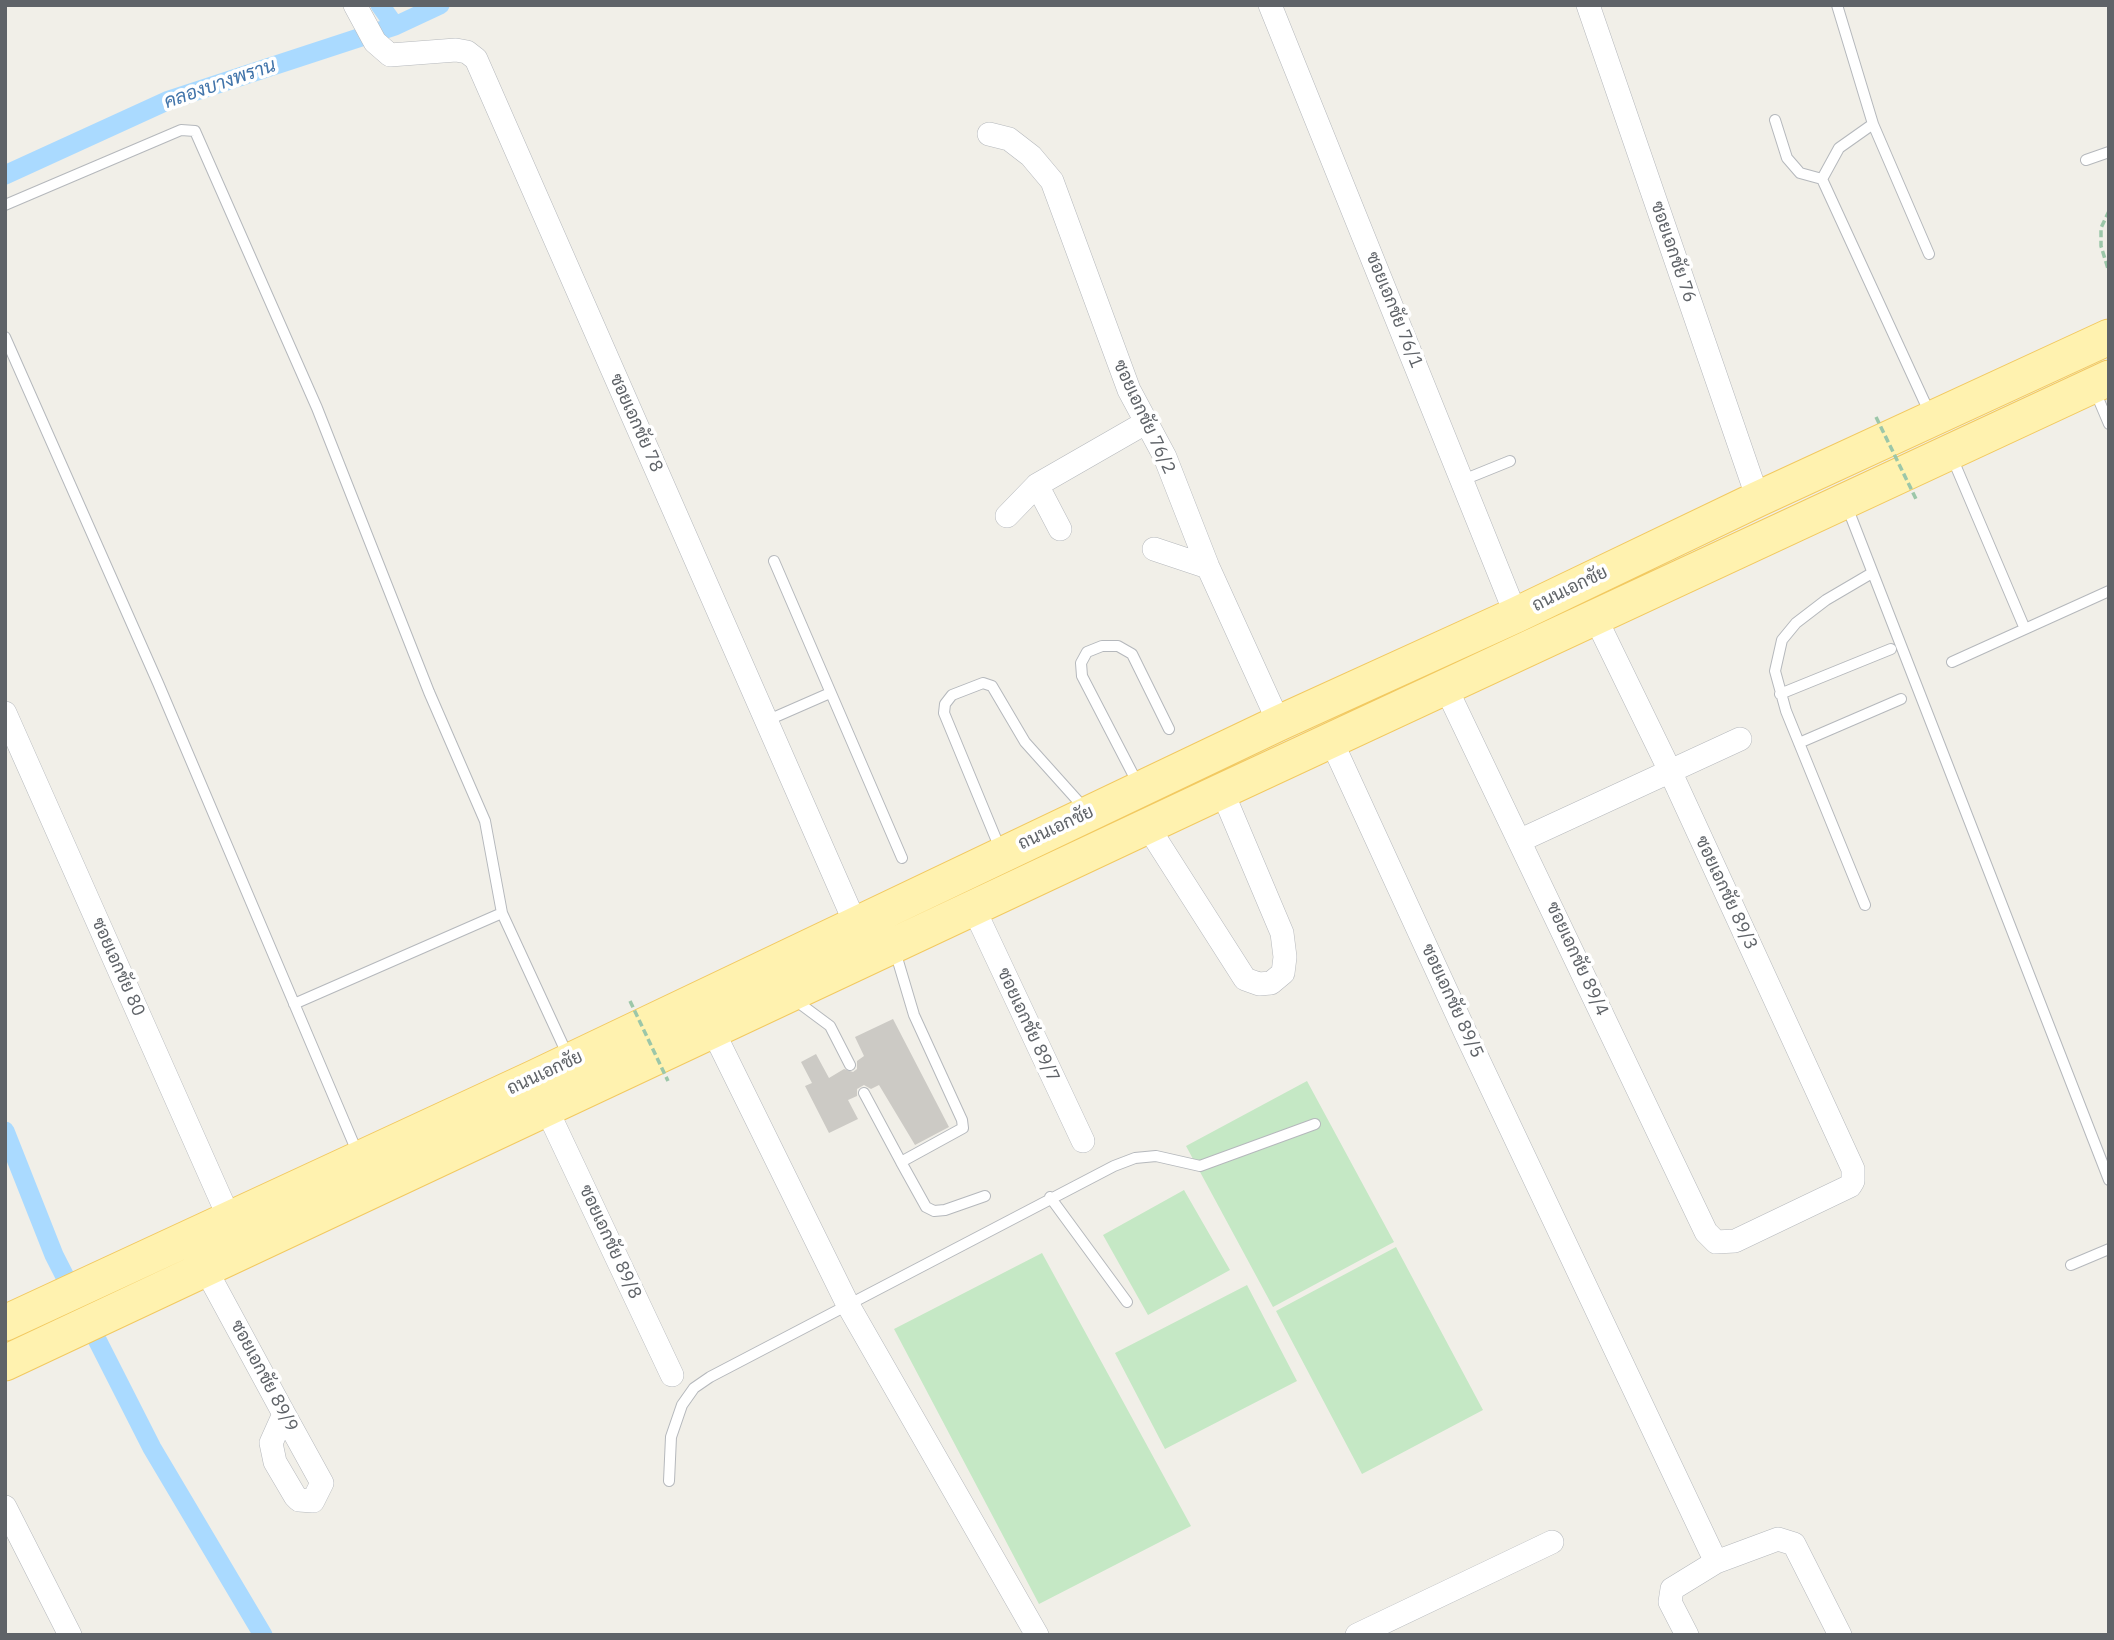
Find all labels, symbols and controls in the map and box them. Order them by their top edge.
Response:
water label: คลองบางพราน [161,54,279,114]
street label: ซอยเอกชัย 76 [1646,199,1700,305]
street label: ซอยเอกชัย 76/1 [1361,249,1427,371]
street label: ซอยเอกชัย 76/2 [1108,357,1180,477]
street label: ซอยเอกชัย 78 [605,370,667,476]
street label: ถนนเอกชัย [1529,562,1611,616]
street label: ถนนเอกชัย [1015,801,1097,855]
street label: ซอยเอกชัย 89/3 [1690,833,1762,953]
street label: ซอยเอกชัย 89/4 [1541,899,1613,1019]
street label: ซอยเอกชัย 80 [87,914,149,1020]
street label: ซอยเอกชัย 89/5 [1416,941,1488,1061]
street label: ซอยเอกชัย 89/7 [992,965,1064,1085]
street label: ถนนเอกชัย [504,1046,586,1100]
street label: ซอยเอกชัย 89/8 [574,1182,646,1302]
street label: ซอยเอกชัย 89/9 [226,1317,302,1435]

